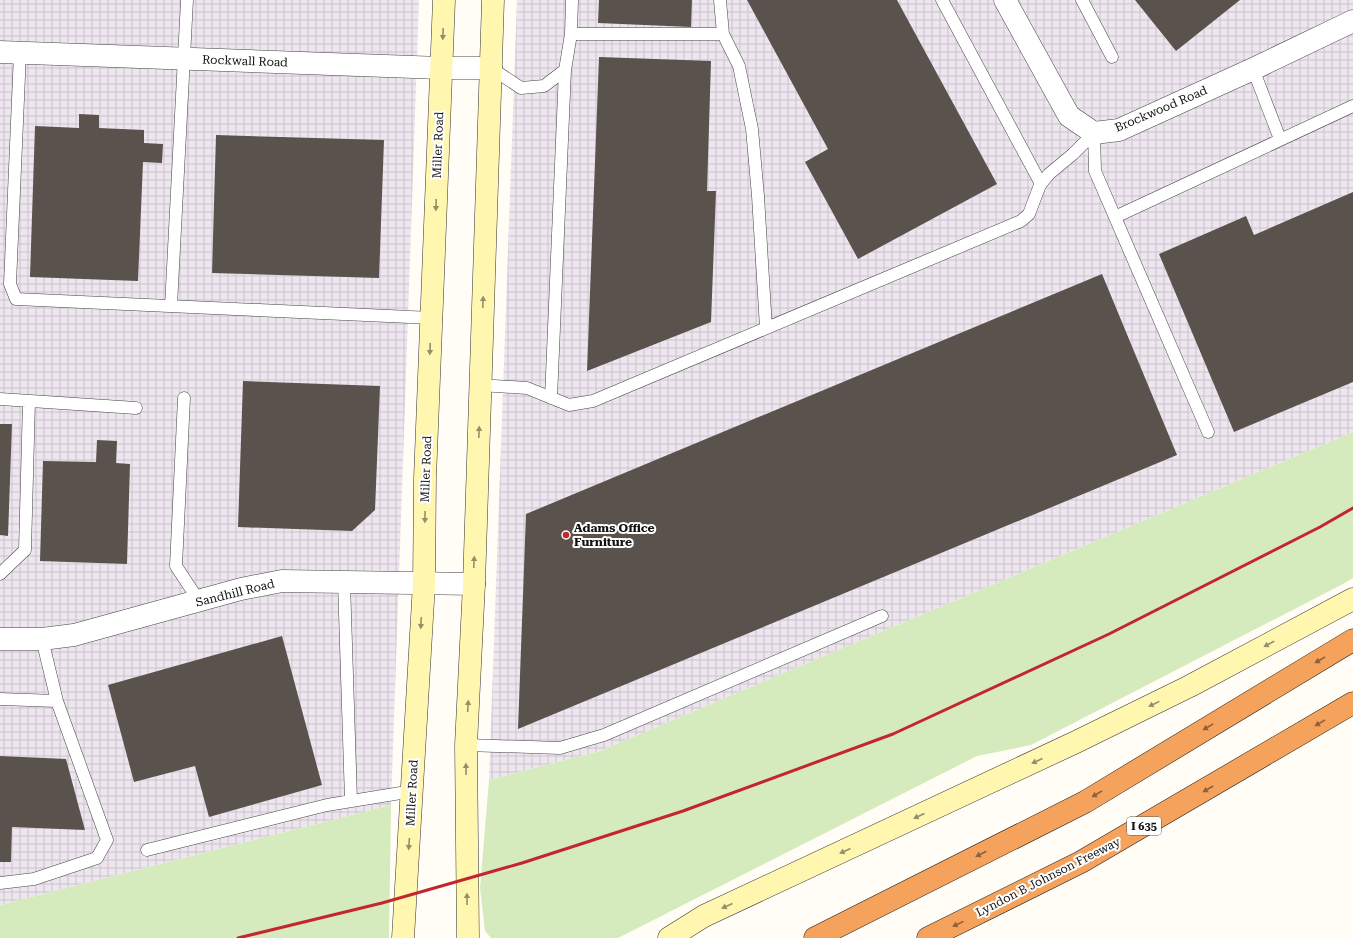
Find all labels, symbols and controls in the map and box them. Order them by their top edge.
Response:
one-way arrow [439,28,446,40]
street label: Rockwall Road [202,53,288,70]
street label: Brockwood Road [1113,83,1210,135]
street label: Miller Road [430,111,446,179]
one-way arrow [433,199,439,212]
one-way arrow [480,295,486,308]
one-way arrow [427,343,434,355]
one-way arrow [475,426,482,438]
street label: Miller Road [418,435,434,503]
one-way arrow [422,511,428,524]
place label: Adams Office Furniture [574,521,655,549]
marker: Adams Office Furniture [561,530,571,540]
one-way arrow [471,555,477,568]
street label: Sandhill Road [194,576,276,610]
one-way arrow [418,617,425,629]
one-way arrow [1263,641,1275,647]
one-way arrow [1315,656,1325,664]
one-way arrow [464,700,471,712]
one-way arrow [1148,701,1160,707]
one-way arrow [1315,719,1325,727]
one-way arrow [1202,724,1214,731]
one-way arrow [1031,758,1043,764]
street label: Miller Road [403,759,421,827]
one-way arrow [463,762,469,775]
one-way arrow [1202,786,1214,793]
one-way arrow [1091,791,1103,798]
one-way arrow [914,813,925,819]
road number: I 635 [1127,817,1161,835]
street label: Lyndon B Johnson Freeway [973,834,1123,920]
one-way arrow [406,838,413,850]
one-way arrow [839,848,851,854]
one-way arrow [976,851,987,857]
one-way arrow [464,893,471,905]
one-way arrow [722,903,733,909]
one-way arrow [952,920,963,927]

